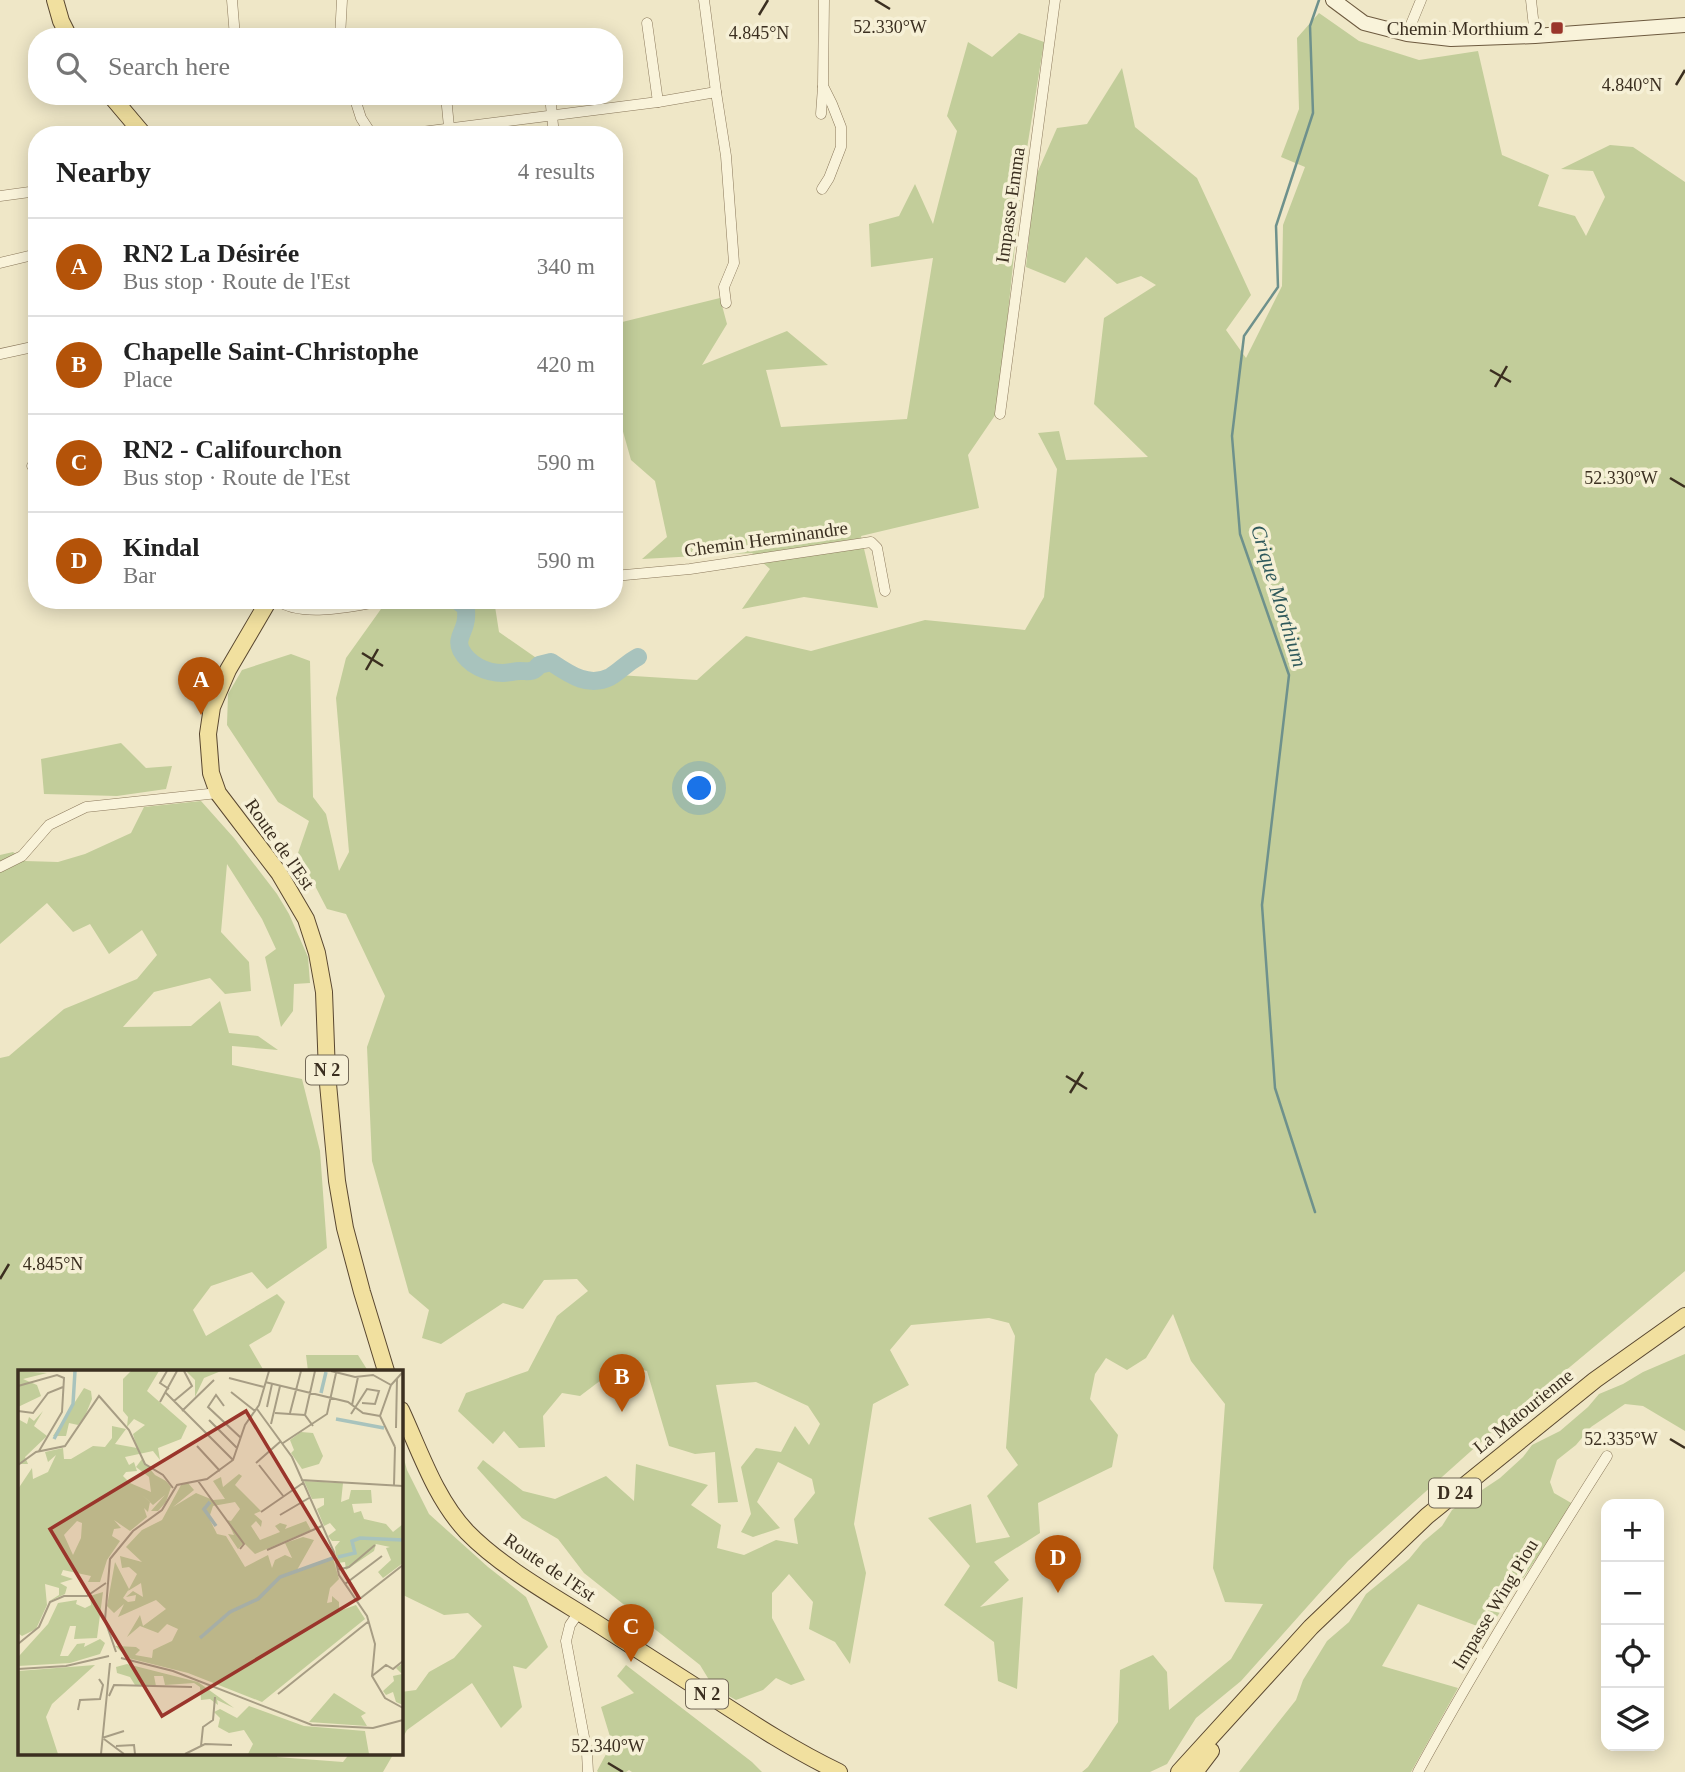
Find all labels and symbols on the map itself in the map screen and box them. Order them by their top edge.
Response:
text: 52.330°W [853,17,927,37]
place label: Chemin Morthium 2 [1387,18,1543,39]
marker: Chemin Morthium 2 [1549,20,1565,36]
text: 4.845°N [729,23,789,43]
text: 4.840°N [1602,75,1662,95]
street label: Impasse Emma [991,145,1029,264]
text: 52.330°W [1584,468,1658,488]
street label: Chemin Herminandre [683,517,849,561]
water label: Crique Morthium [1246,522,1312,670]
pin: A [178,657,224,715]
your location [682,771,716,805]
street label: Route de l'Est [241,795,319,894]
road number: N 2 [306,1056,348,1084]
text: 4.845°N [23,1254,83,1274]
pin: B [599,1354,645,1412]
street label: La Matourienne [1469,1364,1577,1458]
inset map [18,1370,402,1754]
text: 52.335°W [1584,1429,1658,1449]
road number: D 24 [1429,1478,1481,1508]
street label: Route de l'Est [500,1529,600,1606]
pin: D [1035,1535,1081,1593]
street label: Impasse Wing Piou [1448,1535,1542,1673]
pin: C [608,1604,654,1662]
road number: N 2 [686,1680,728,1708]
text: 52.340°W [571,1736,645,1756]

